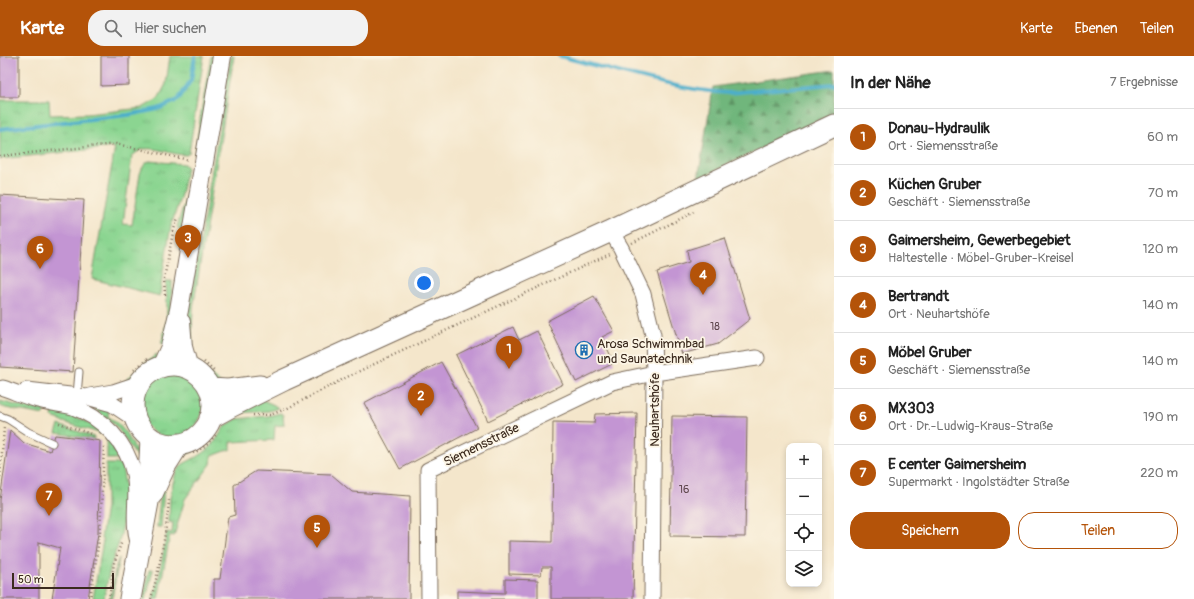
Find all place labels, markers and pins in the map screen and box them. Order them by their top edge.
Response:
pin: 3 [175,225,201,258]
pin: 6 [27,236,53,269]
pin: 4 [690,262,716,295]
pin: 1 [496,336,522,369]
place label: Arosa Schwimmbad und Saunatechnik [597,336,704,367]
building icon: Arosa Schwimmbad und Saunatechnik [574,340,594,360]
pin: 2 [408,383,434,416]
pin: 7 [36,483,62,516]
pin: 5 [304,515,330,548]

